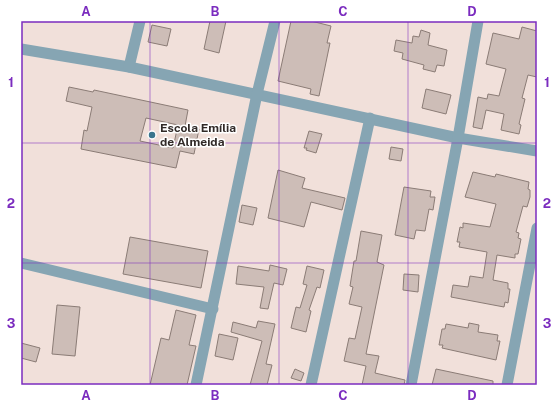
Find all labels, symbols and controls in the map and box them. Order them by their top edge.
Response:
text: A [81,4,91,19]
text: B [211,4,220,19]
text: C [338,4,348,19]
text: D [467,4,477,19]
text: 1 [8,75,14,90]
text: 1 [544,75,550,90]
place label: Escola Emília de Almeida [160,121,236,149]
marker: Escola Emília de Almeida [147,130,157,140]
text: 2 [7,196,15,211]
text: 2 [543,196,551,211]
text: 3 [7,316,16,331]
text: 3 [543,316,552,331]
text: A [81,388,91,403]
text: B [211,388,220,403]
text: C [338,388,348,403]
text: D [467,388,477,403]

